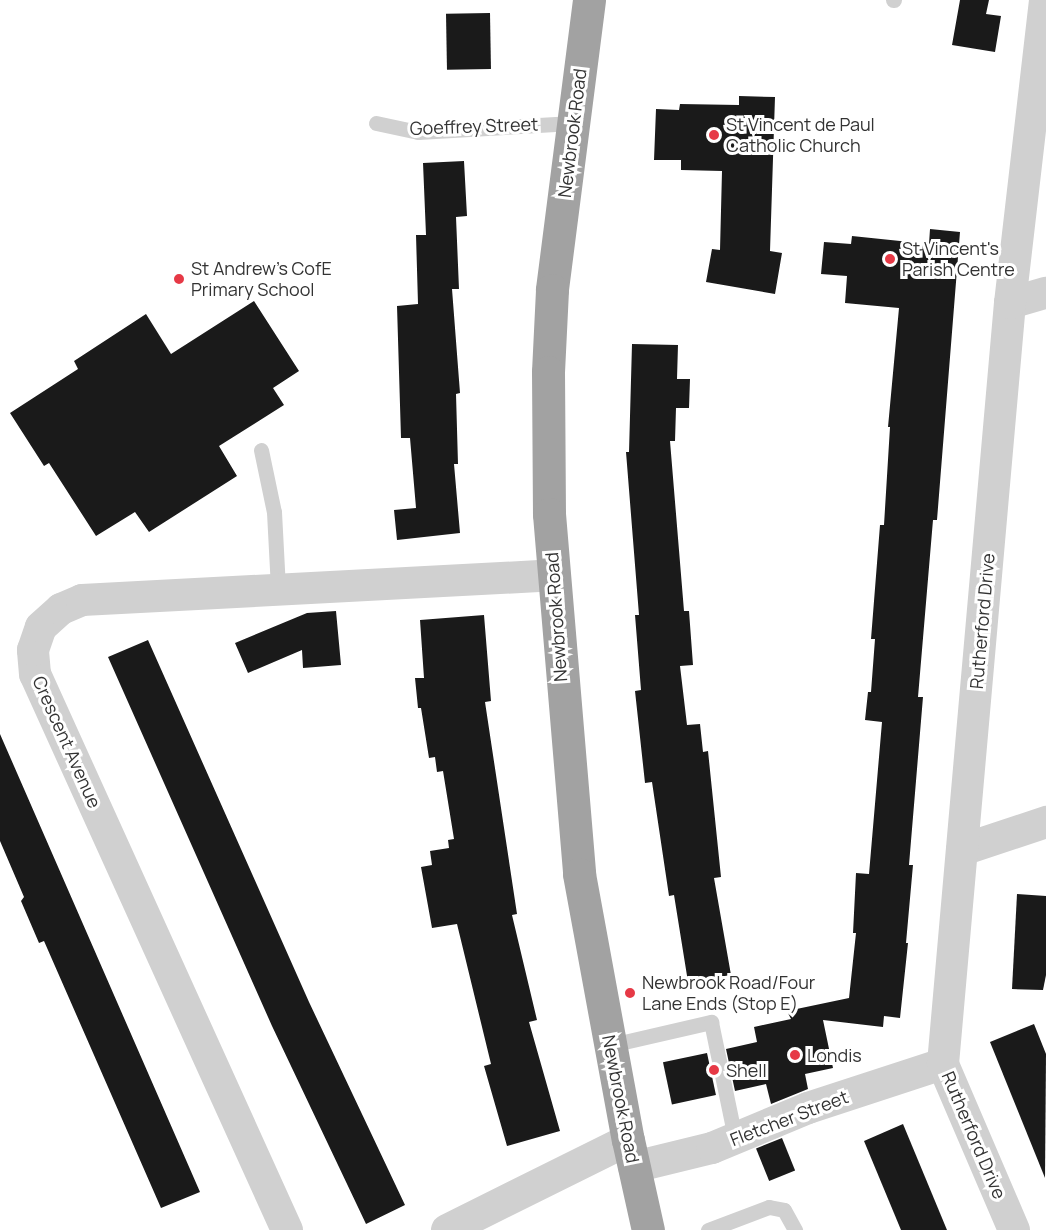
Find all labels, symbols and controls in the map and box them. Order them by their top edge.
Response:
street label: Newbrook Road [553,67,591,199]
street label: Goeffrey Street [409,113,539,139]
place label: St Vincent de Paul Catholic Church [726,114,875,156]
marker: St Vincent de Paul Catholic Church [707,128,721,142]
place label: St Vincent's Parish Centre [902,238,1015,280]
marker: St Vincent's Parish Centre [883,252,897,266]
place label: St Andrew's CofE Primary School [191,258,332,300]
marker: St Andrew's CofE Primary School [172,272,186,286]
street label: Newbrook Road [541,552,571,682]
street label: Rutherford Drive [965,552,999,690]
street label: Crescent Avenue [28,673,106,811]
place label: Newbrook Road/Four Lane Ends (Stop E) [642,972,815,1014]
marker: Newbrook Road/Four Lane Ends (Stop E) [623,986,637,1000]
street label: Newbrook Road [598,1033,644,1165]
place label: Londis [807,1044,862,1066]
marker: Londis [788,1048,802,1062]
place label: Shell [726,1059,767,1081]
marker: Shell [707,1063,721,1077]
street label: Rutherford Drive [937,1068,1011,1202]
street label: Fletcher Street [727,1086,851,1150]

